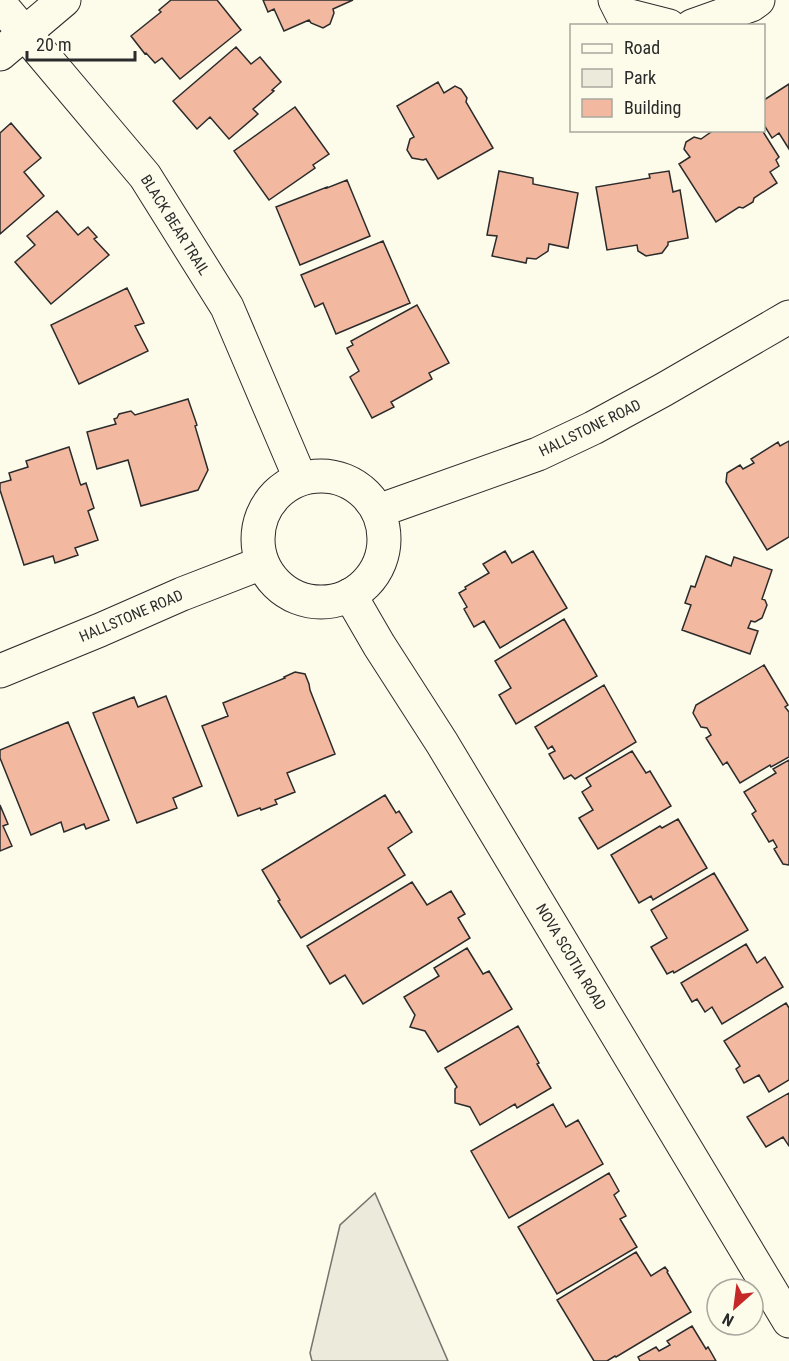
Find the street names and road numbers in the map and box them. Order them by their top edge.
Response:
street label: BLACK BEAR TRAIL [137,172,213,278]
street label: HALLSTONE ROAD [536,396,644,460]
street label: HALLSTONE ROAD [76,586,186,646]
street label: NOVA SCOTIA ROAD [532,900,610,1014]

